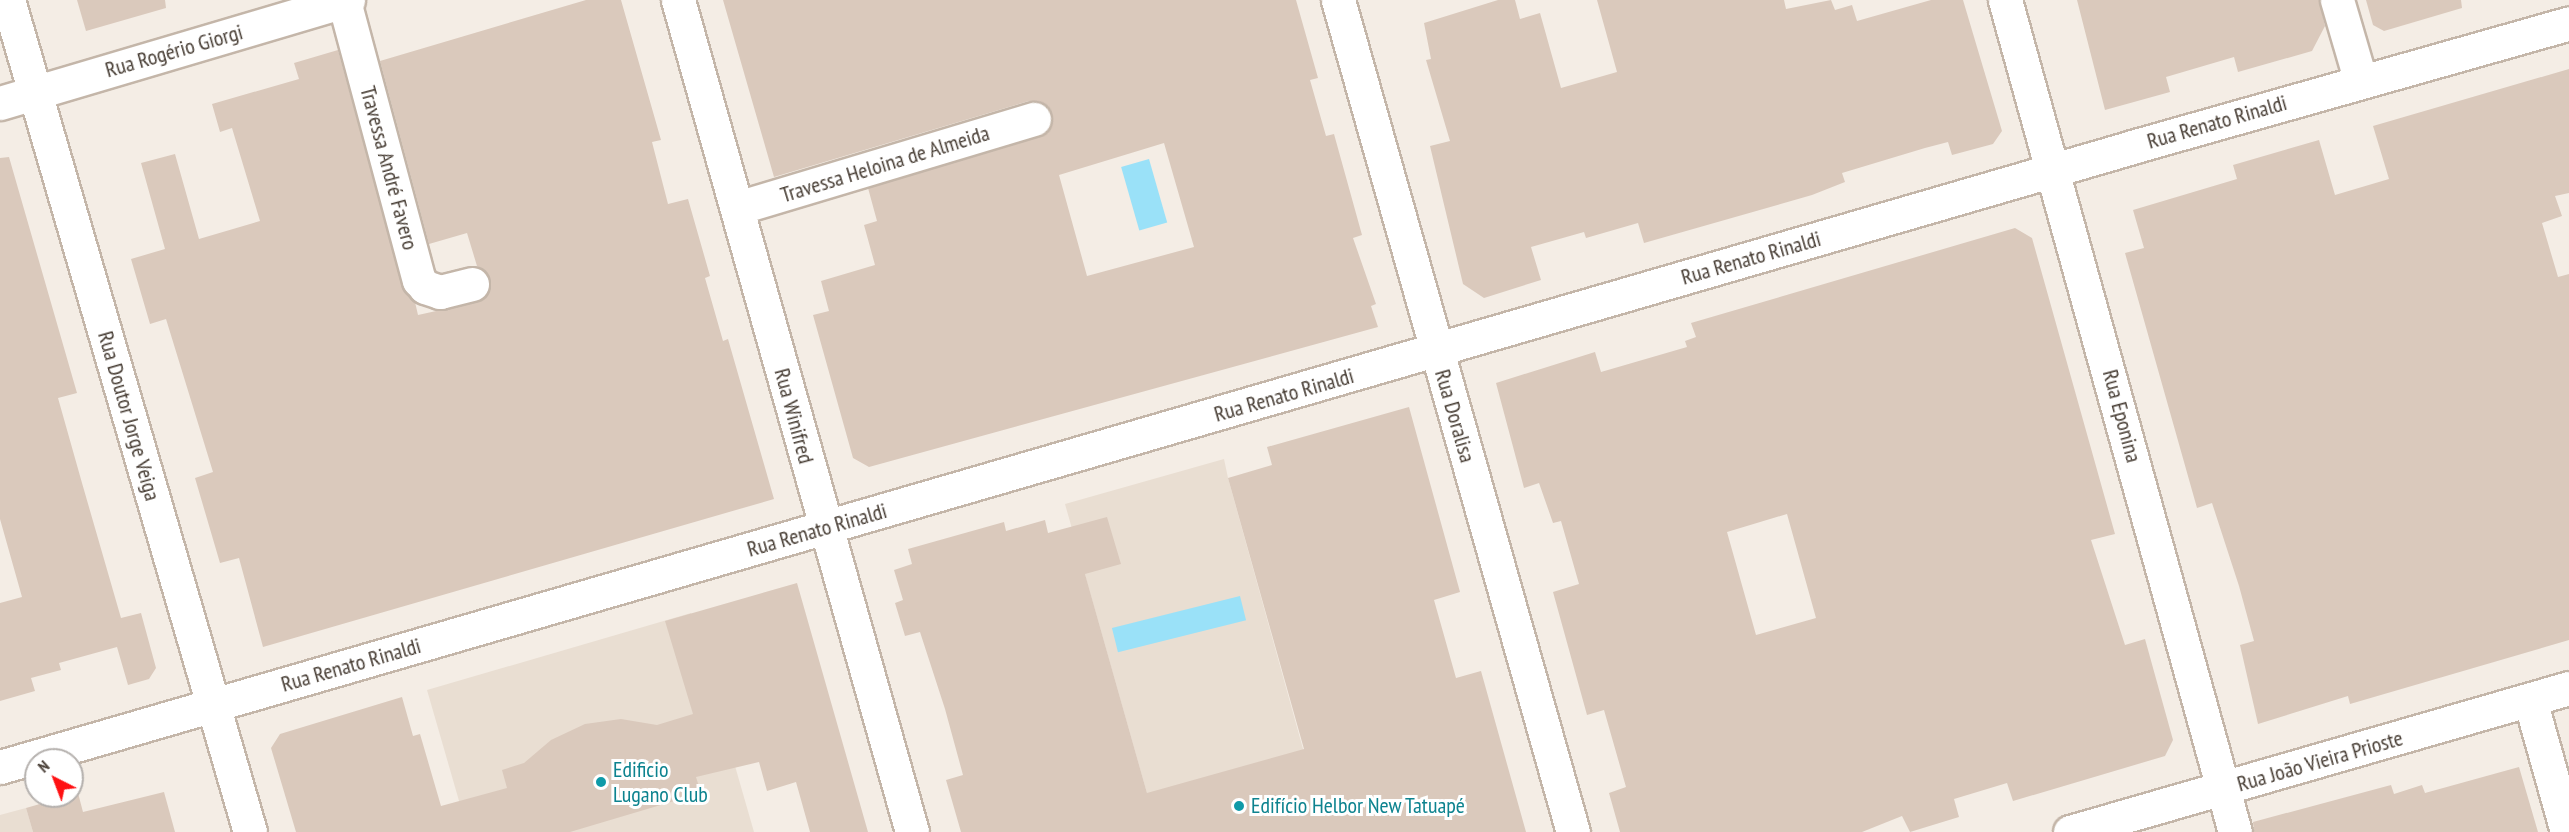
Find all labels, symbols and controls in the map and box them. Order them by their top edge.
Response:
street label: Rua Rogério Giorgi [102,19,246,83]
street label: Travessa André Favero [354,83,424,253]
street label: Rua Renato Rinaldi [2144,89,2290,155]
street label: Travessa Heloina de Almeida [777,120,993,208]
street label: Rua Renato Rinaldi [1678,225,1824,291]
street label: Rua Doutor Jorge Veiga [92,328,166,504]
street label: Rua Renato Rinaldi [1211,362,1357,428]
street label: Rua Winifred [769,365,819,467]
street label: Rua Doralisa [1429,366,1481,466]
street label: Rua Eponina [2097,367,2147,465]
street label: Rua Renato Rinaldi [744,497,890,563]
street label: Rua Renato Rinaldi [278,632,424,698]
street label: Rua João Vieira Prioste [2234,725,2406,797]
north arrow [24,748,84,808]
text: N [33,756,53,776]
place label: Edificio Lugano Club [613,756,708,807]
marker: Edificio Lugano Club [594,775,608,789]
place label: Edifício Helbor New Tatuapé [1251,793,1466,819]
marker: Edifício Helbor New Tatuapé [1232,799,1246,813]

